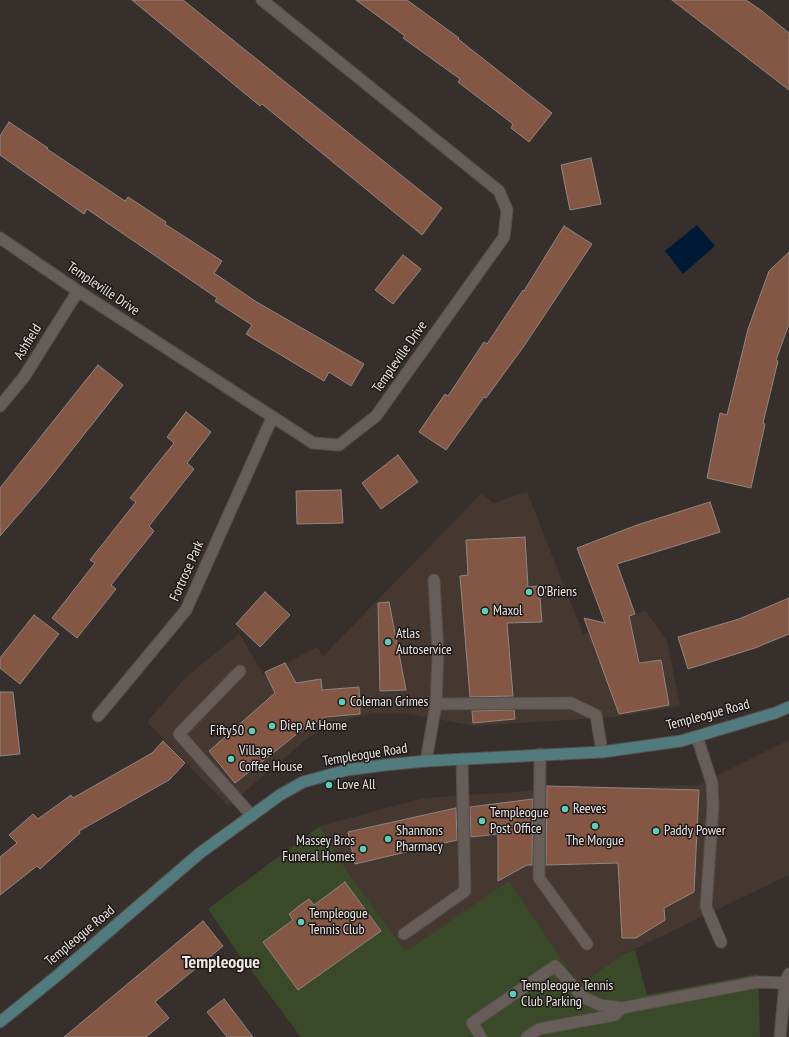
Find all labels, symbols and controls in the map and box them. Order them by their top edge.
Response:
street label: Templeville Drive [64,259,142,319]
street label: Templeville Drive [369,318,431,396]
street label: Ashfield [11,321,45,363]
street label: Fortrose Park [166,538,208,604]
place label: O'Briens [537,584,577,600]
marker: O'Briens [524,587,534,597]
place label: Maxol [493,603,522,619]
marker: Maxol [480,606,490,616]
place label: Atlas Autoservice [396,626,452,658]
marker: Atlas Autoservice [383,637,393,647]
place label: Coleman Grimes [350,694,428,710]
street label: Templeogue Road [665,696,751,734]
marker: Coleman Grimes [337,697,347,707]
place label: Diep At Home [280,718,347,734]
marker: Diep At Home [267,721,277,731]
place label: Fifty50 [210,723,244,739]
marker: Fifty50 [247,726,257,736]
street label: Templeogue Road [321,740,409,770]
place label: Village Coffee House [239,743,303,776]
marker: Village Coffee House [226,754,236,764]
place label: Love All [337,777,375,793]
marker: Love All [324,780,334,790]
place label: Reeves [573,801,606,817]
marker: Reeves [560,804,570,814]
place label: Templeogue Post Office [490,805,549,838]
marker: Templeogue Post Office [477,816,487,826]
marker: The Morgue [590,821,600,831]
place label: Shannons Pharmacy [396,823,443,856]
place label: Paddy Power [664,823,725,839]
marker: Paddy Power [651,826,661,836]
place label: Massey Bros Funeral Homes [282,833,355,866]
place label: The Morgue [566,833,624,849]
marker: Shannons Pharmacy [383,834,393,844]
marker: Massey Bros Funeral Homes [358,844,368,854]
street label: Templeogue Road [42,902,118,970]
place label: Templeogue Tennis Club [309,906,368,938]
marker: Templeogue Tennis Club [296,917,306,927]
district label: Templeogue [182,952,260,974]
place label: Templeogue Tennis Club Parking [521,978,613,1010]
marker: Templeogue Tennis Club Parking [508,989,518,999]

